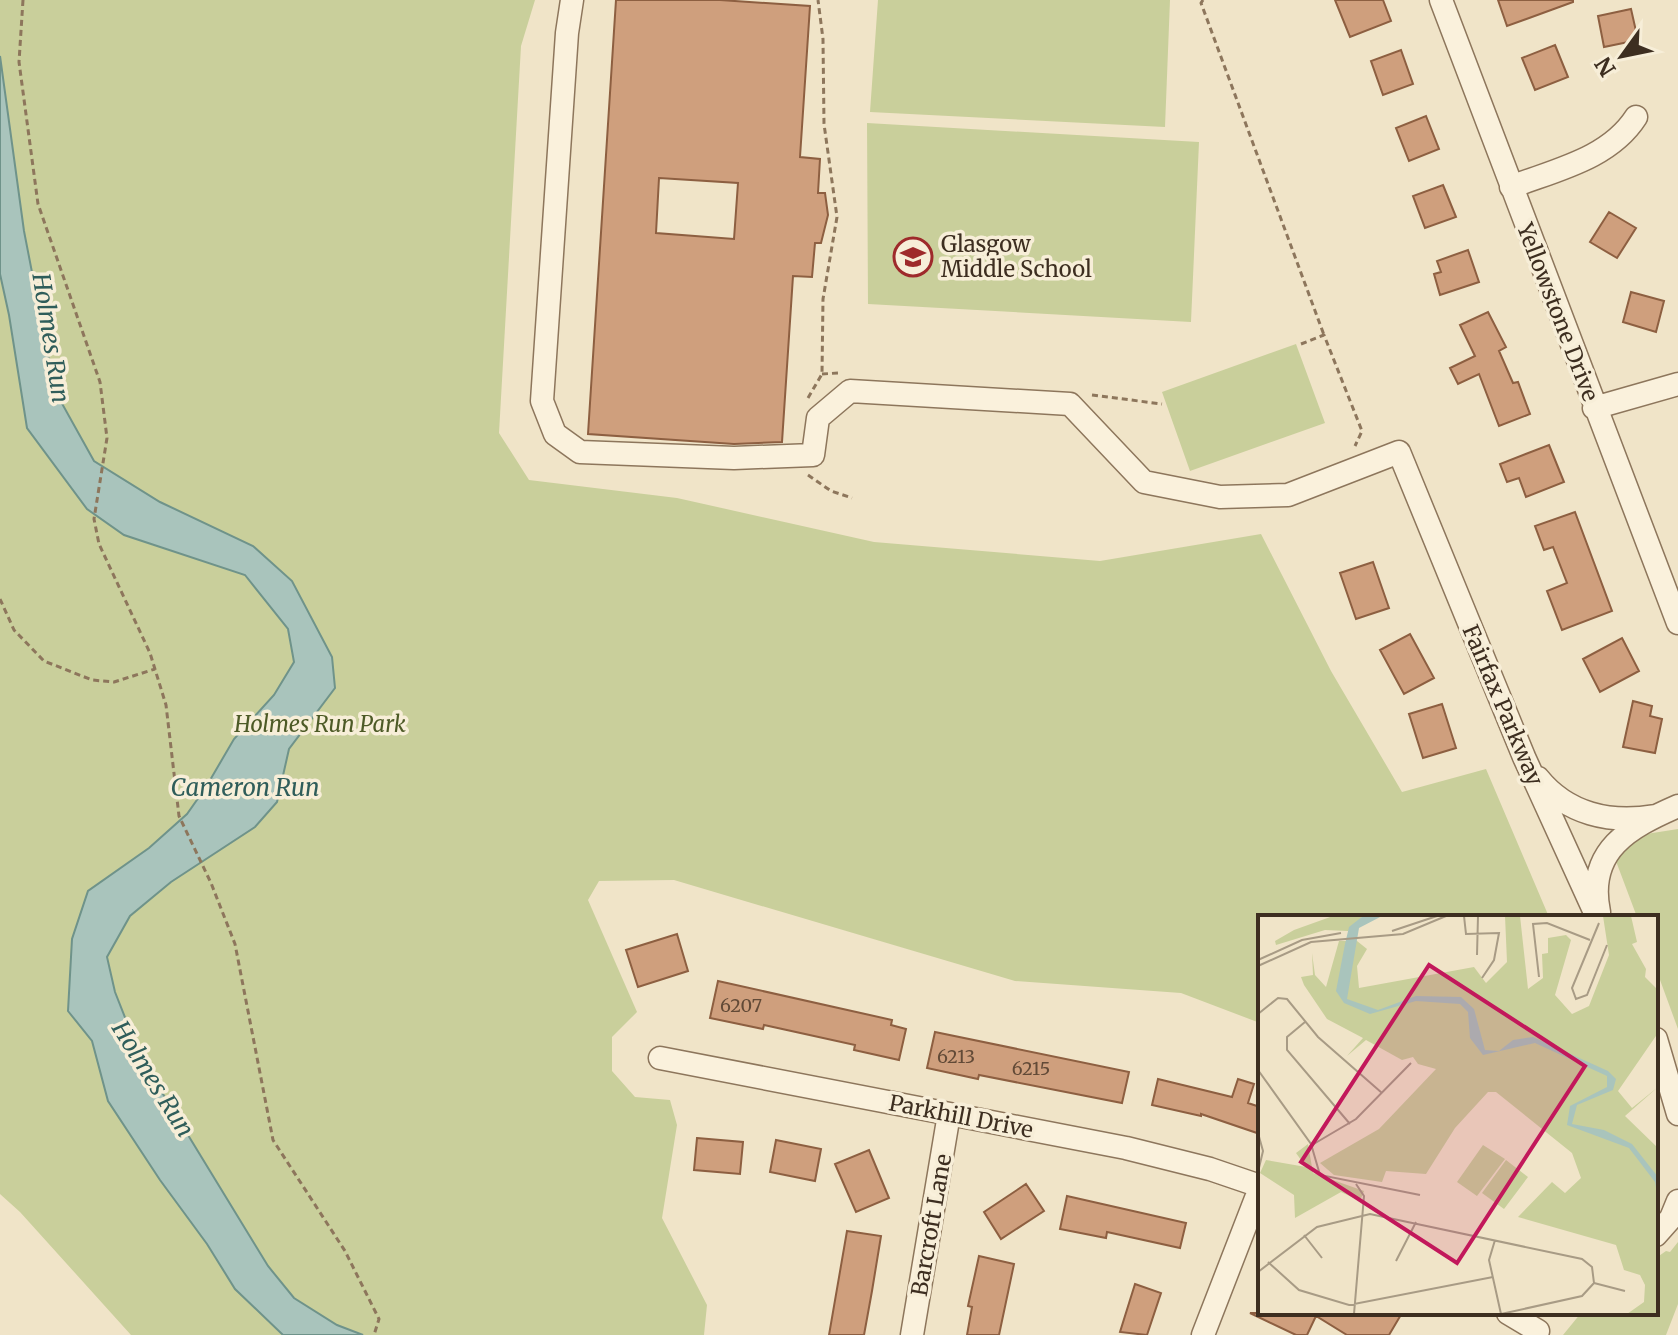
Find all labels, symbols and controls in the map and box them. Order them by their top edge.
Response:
north arrow [1582,16,1662,96]
text: N [1588,51,1622,82]
street label: Yellowstone Drive [1511,218,1605,405]
place label: Glasgow Middle School [941,230,1092,283]
school or university icon: Glasgow Middle School [892,236,934,278]
water label: Holmes Run [25,270,77,405]
street label: Fairfax Parkway [1457,621,1549,790]
park label: Holmes Run Park [233,710,406,738]
water label: Cameron Run [170,772,320,803]
inset map [1258,915,1658,1315]
house number: 6207 [720,994,762,1017]
water label: Holmes Run [105,1014,201,1143]
house number: 6213 [937,1045,975,1068]
house number: 6215 [1012,1057,1050,1080]
street label: Parkhill Drive [886,1088,1036,1144]
street label: Barcroft Lane [905,1152,957,1298]

